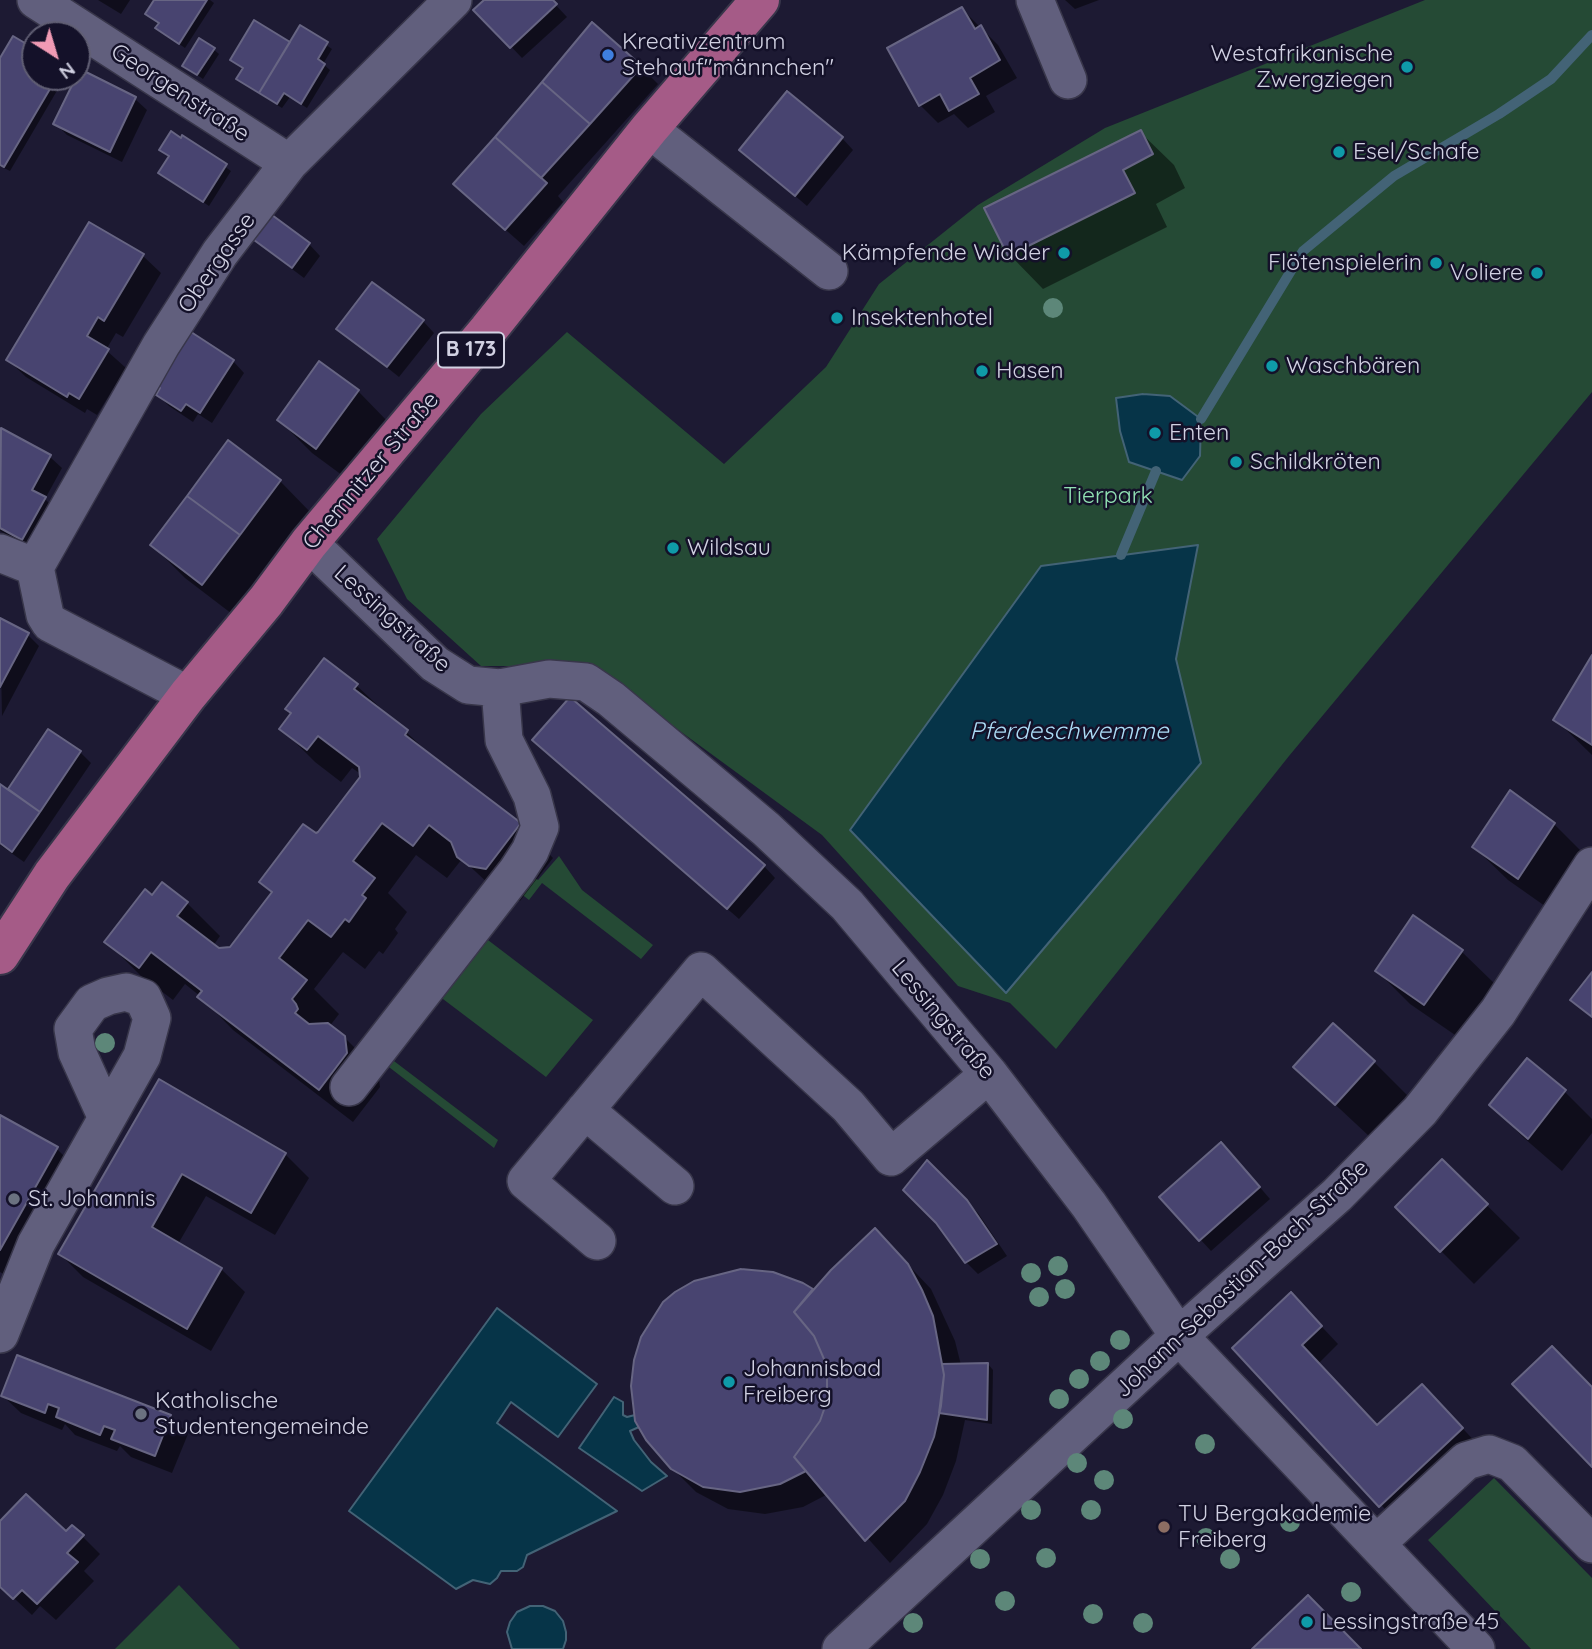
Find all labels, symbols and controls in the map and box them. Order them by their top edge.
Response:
north arrow [21,21,91,91]
place label: Kreativzentrum Stehauf"männchen" [622,28,834,82]
street label: Georgenstraße [106,38,254,148]
place label: Westafrikanische Zwergziegen [1210,40,1393,94]
marker: Kreativzentrum Stehauf"männchen" [600,47,616,63]
text: N [55,57,80,85]
marker: Westafrikanische Zwergziegen [1399,59,1415,75]
place label: Esel/Schafe [1353,138,1479,166]
marker: Esel/Schafe [1331,144,1347,160]
street label: Obergasse [172,208,262,318]
place label: Kämpfende Widder [842,239,1050,267]
marker: Kämpfende Widder [1056,245,1072,261]
place label: Flötenspielerin [1268,249,1422,277]
marker: Flötenspielerin [1428,255,1444,271]
place label: Voliere [1450,259,1523,287]
marker: Voliere [1529,265,1545,281]
place label: Insektenhotel [851,304,993,332]
marker: Insektenhotel [829,310,845,326]
road number: B 173 [438,332,504,368]
place label: Waschbären [1286,352,1420,380]
place label: Hasen [996,357,1064,385]
marker: Waschbären [1264,358,1280,374]
marker: Hasen [974,363,990,379]
street label: Chemnitzer Straße [297,387,445,555]
place label: Enten [1169,419,1229,447]
marker: Enten [1147,425,1163,441]
place label: Schildkröten [1250,448,1381,476]
marker: Schildkröten [1228,454,1244,470]
park label: Tierpark [1063,482,1153,510]
place label: Wildsau [687,534,771,562]
marker: Wildsau [665,540,681,556]
street label: Lessingstraße [328,560,456,678]
water label: Pferdeschwemme [970,718,1168,746]
street label: Lessingstraße [885,955,1001,1085]
street label: Johann-Sebastian-Bach-Straße [1110,1154,1374,1404]
place label: St. Johannis [28,1185,156,1213]
marker: St. Johannis [6,1191,22,1207]
place label: Johannisbad Freiberg [743,1355,881,1409]
marker: Johannisbad Freiberg [721,1374,737,1390]
place label: Katholische Studentengemeinde [155,1387,369,1441]
marker: Katholische Studentengemeinde [133,1406,149,1422]
place label: TU Bergakademie Freiberg [1178,1500,1371,1554]
marker: TU Bergakademie Freiberg [1156,1519,1172,1535]
place label: Lessingstraße 45 [1321,1608,1499,1636]
marker: Lessingstraße 45 [1299,1614,1315,1630]

